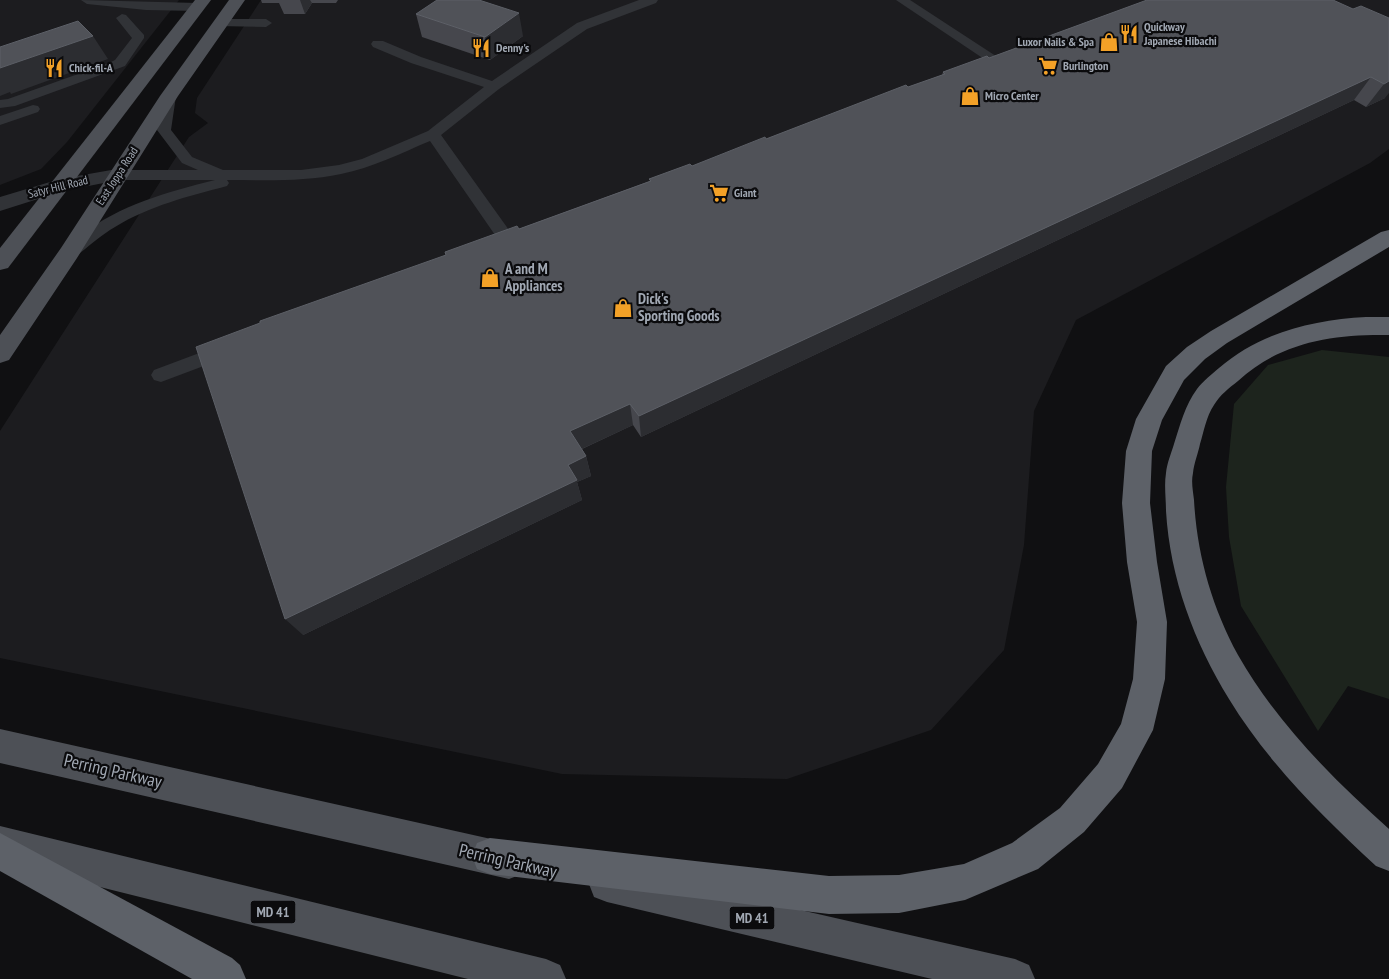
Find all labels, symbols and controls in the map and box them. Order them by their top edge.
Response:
place label: Quickway Japanese Hibachi [1143,19,1217,48]
restaurant icon: Quickway Japanese Hibachi [1118,23,1140,45]
shop icon: Luxor Nails & Spa [1098,31,1120,53]
place label: Luxor Nails & Spa [1017,34,1094,49]
restaurant icon: Denny's [470,37,492,59]
place label: Denny's [496,40,529,55]
supermarket icon: Burlington [1037,55,1059,77]
restaurant icon: Chick-fil-A [43,57,65,79]
place label: Burlington [1063,58,1108,73]
place label: Chick-fil-A [69,60,114,75]
shop icon: Micro Center [959,85,981,107]
place label: Micro Center [985,88,1039,103]
street label: East Joppa Road [92,144,141,208]
street label: Satyr Hill Road [26,172,89,201]
supermarket icon: Giant [708,182,730,204]
place label: Giant [734,185,757,200]
place label: A and M Appliances [504,259,563,295]
shop icon: A and M Appliances [479,267,501,289]
place label: Dick's Sporting Goods [638,289,720,325]
shop icon: Dick's Sporting Goods [612,297,634,319]
street label: Perring Parkway [62,748,164,793]
street label: Perring Parkway [457,838,559,883]
road number: MD 41 [250,900,296,924]
road number: MD 41 [730,906,774,930]

